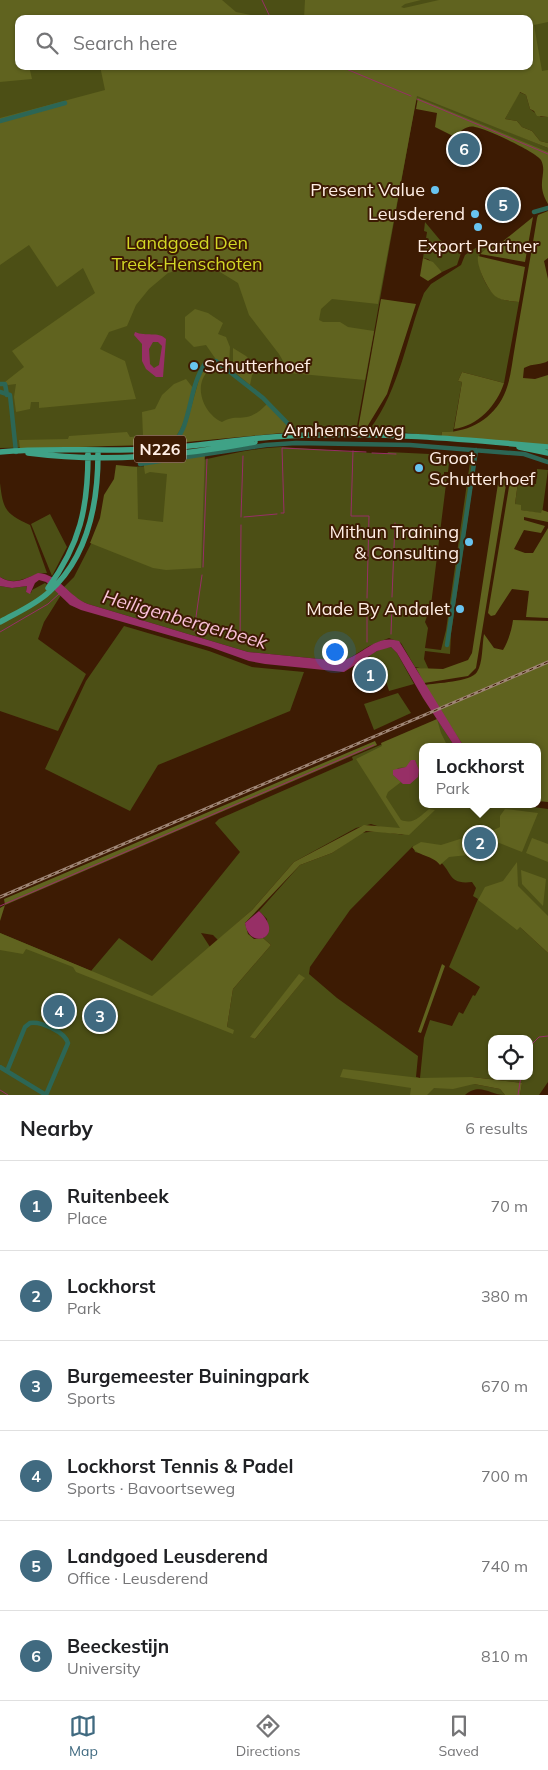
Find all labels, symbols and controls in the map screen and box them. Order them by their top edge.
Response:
search box [15,15,533,70]
icon: search [33,29,61,57]
text: Search here [73,31,177,55]
pin: 6 [448,130,480,168]
place label: Present Value [310,178,425,201]
marker: Present Value [429,184,441,196]
pin: 5 [487,186,519,224]
place label: Leusderend [368,202,465,225]
marker: Leusderend [469,208,481,220]
marker: Export Partner [472,221,484,233]
park label: Landgoed Den Treek-Henschoten [111,231,263,275]
place label: Export Partner [417,234,539,257]
place label: Schutterhoef [204,354,311,377]
marker: Schutterhoef [188,360,200,372]
street label: Arnhemseweg [283,418,405,441]
road number: N226 [134,436,186,462]
place label: Groot Schutterhoef [429,446,536,490]
marker: Groot Schutterhoef [413,462,425,474]
place label: Mithun Training & Consulting [330,520,459,564]
marker: Mithun Training & Consulting [463,536,475,548]
water label: Heiligenbergerbeek [100,584,271,654]
place label: Made By Andalet [306,597,450,620]
marker: Made By Andalet [454,603,466,615]
your location [322,639,348,665]
pin: 1 [354,656,386,694]
popup [419,743,541,808]
text: Lockhorst [436,754,524,778]
text: Park [436,778,469,798]
pin: 2 [464,824,496,862]
pin: 4 [43,992,75,1030]
pin: 3 [84,997,116,1035]
map controls [488,1035,533,1080]
button: locate [488,1035,533,1080]
text: Nearby [20,1115,93,1141]
text: 6 results [465,1118,528,1138]
text: Ruitenbeek [67,1184,169,1208]
text: 1 [31,1196,41,1216]
text: 70 m [491,1196,528,1216]
text: Place [67,1208,107,1228]
text: Lockhorst [67,1274,156,1298]
text: 2 [31,1286,41,1306]
text: 380 m [481,1286,528,1306]
text: Park [67,1298,101,1318]
text: Burgemeester Buiningpark [67,1364,309,1388]
text: 3 [31,1376,41,1396]
text: 670 m [481,1376,528,1396]
text: Sports [67,1388,115,1408]
text: Lockhorst Tennis & Padel [67,1454,293,1478]
text: 4 [31,1466,41,1486]
text: 700 m [481,1466,528,1486]
text: Sports · Bavoortseweg [67,1478,235,1498]
text: Landgoed Leusderend [67,1544,268,1568]
text: 5 [31,1556,41,1576]
text: 740 m [481,1556,528,1576]
text: Office · Leusderend [67,1568,208,1588]
text: Beeckestijn [67,1634,169,1658]
text: 6 [31,1646,41,1666]
text: 810 m [481,1646,528,1666]
text: University [67,1658,141,1678]
tab: Map [69,1712,98,1760]
tab: Directions [236,1712,301,1760]
tab: Saved [439,1712,479,1760]

